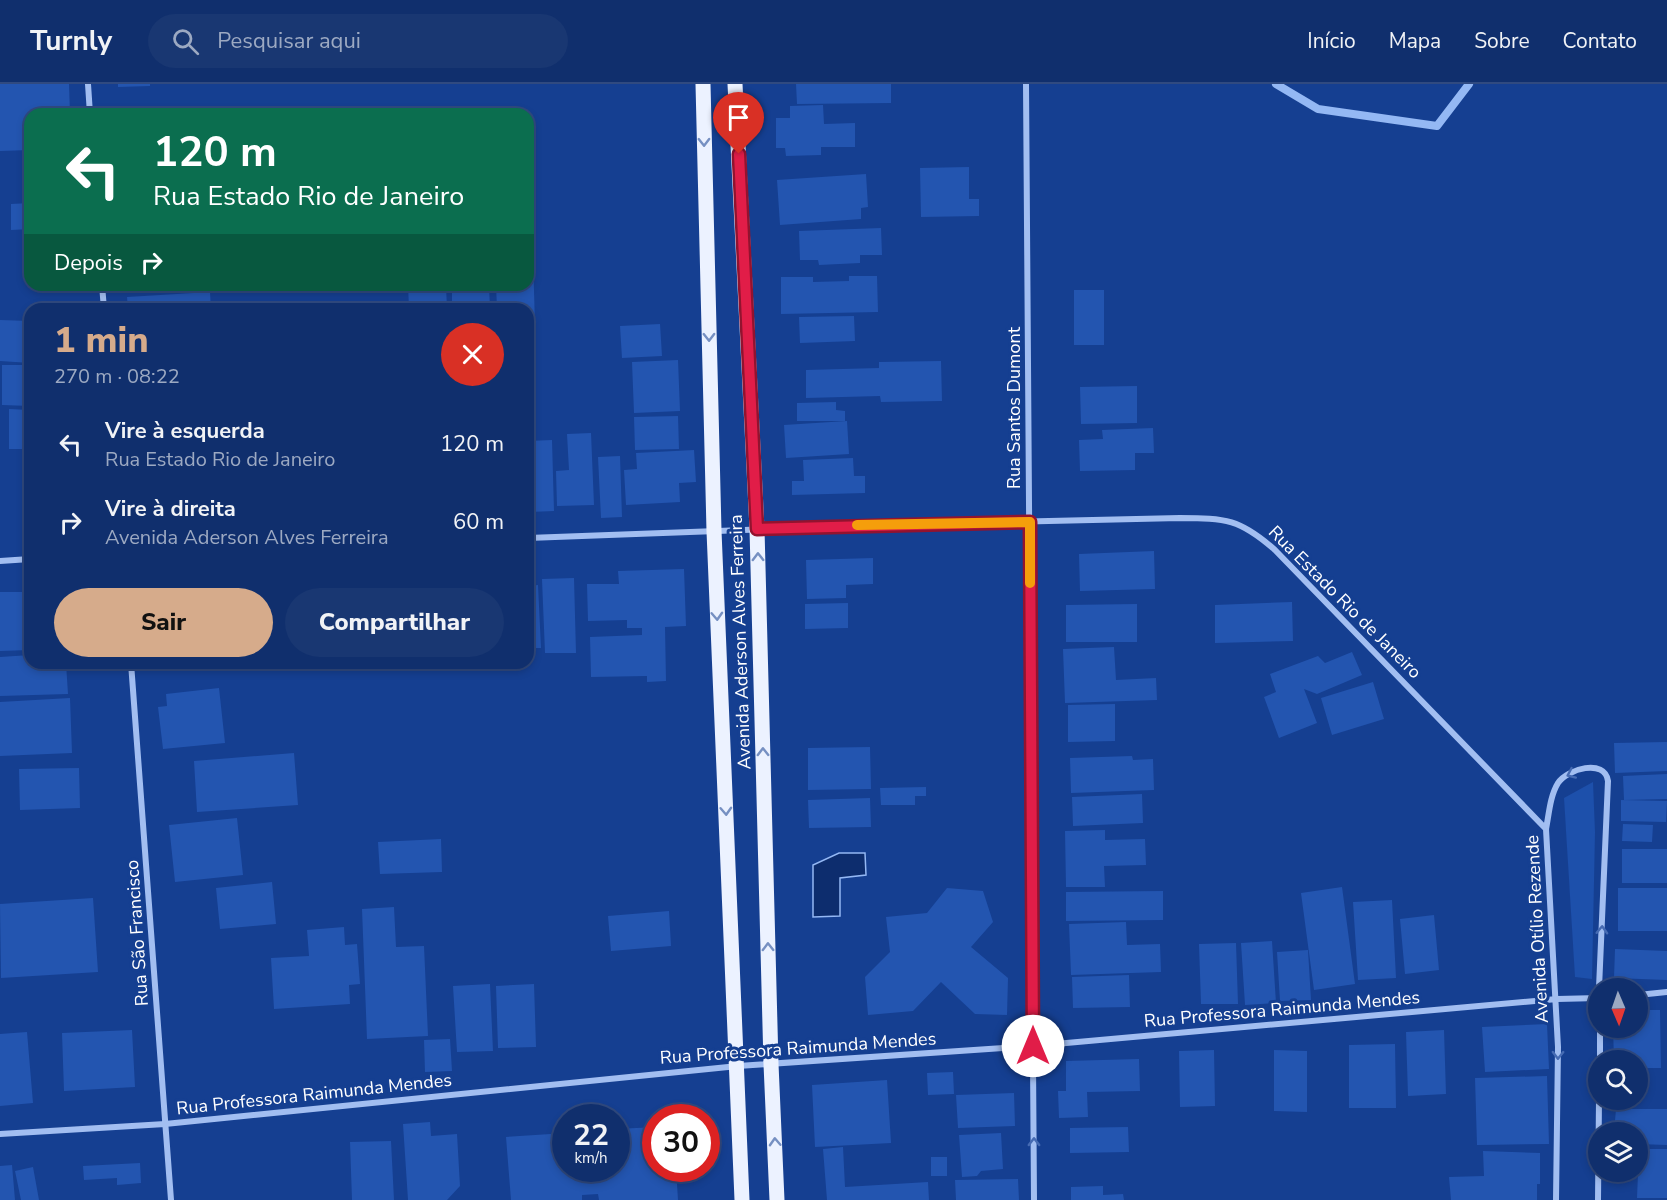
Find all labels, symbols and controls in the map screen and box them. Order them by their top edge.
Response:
search box [148,14,568,68]
text: Turnly [30,22,112,60]
icon: search [169,25,202,58]
text: Pesquisar aqui [217,26,361,56]
text: Início [1307,27,1356,55]
text: Mapa [1389,27,1441,55]
text: Sobre [1474,27,1530,55]
text: Contato [1563,27,1637,55]
pin [713,92,764,154]
icon: arrive [722,101,755,134]
text: 120 m [153,124,277,181]
icon: left [54,132,132,210]
one-way arrow [698,138,710,147]
text: Rua Estado Rio de Janeiro [153,178,464,215]
icon: right [135,246,168,279]
text: Depois [54,248,123,278]
text: 1 min [54,316,149,365]
button: close [441,323,504,386]
street label: Rua Santos Dumont [1002,326,1026,489]
one-way arrow [703,333,715,342]
text: 270 m · 08:22 [54,363,180,390]
text: Vire à esquerda [105,416,265,446]
icon: left [54,428,87,461]
text: 120 m [440,429,504,459]
text: Rua Estado Rio de Janeiro [105,446,335,473]
text: Vire à direita [105,494,236,524]
icon: right [54,506,87,539]
text: 60 m [453,507,504,537]
street label: Avenida Aderson Alves Ferreira [724,514,756,770]
street label: Rua Estado Rio de Janeiro [1263,520,1427,684]
text: Avenida Aderson Alves Ferreira [105,524,389,551]
one-way arrow [752,552,764,561]
button: Sair [54,588,273,657]
button: Compartilhar [285,588,504,657]
one-way arrow [711,612,724,621]
one-way arrow [757,747,769,756]
one-way arrow [1567,767,1578,779]
one-way arrow [720,807,733,816]
street label: Avenida Otílio Rezende [1520,834,1554,1024]
street label: Rua São Francisco [120,859,154,1007]
one-way arrow [1595,926,1608,935]
one-way arrow [762,942,774,951]
north arrow [1588,978,1648,1038]
map controls [1588,978,1648,1182]
street label: Rua Professora Raimunda Mendes [1143,985,1421,1033]
position arrow [1001,1014,1065,1078]
street label: Rua Professora Raimunda Mendes [659,1026,937,1070]
one-way arrow [1552,1050,1564,1059]
button: search [1588,1050,1648,1110]
street label: Rua Professora Raimunda Mendes [175,1068,453,1120]
speed limit sign: 30 [642,1104,720,1182]
text: 22 [573,1115,609,1156]
button: layers [1588,1122,1648,1182]
one-way arrow [768,1137,781,1146]
one-way arrow [1028,1137,1040,1146]
text: km/h [574,1148,608,1168]

